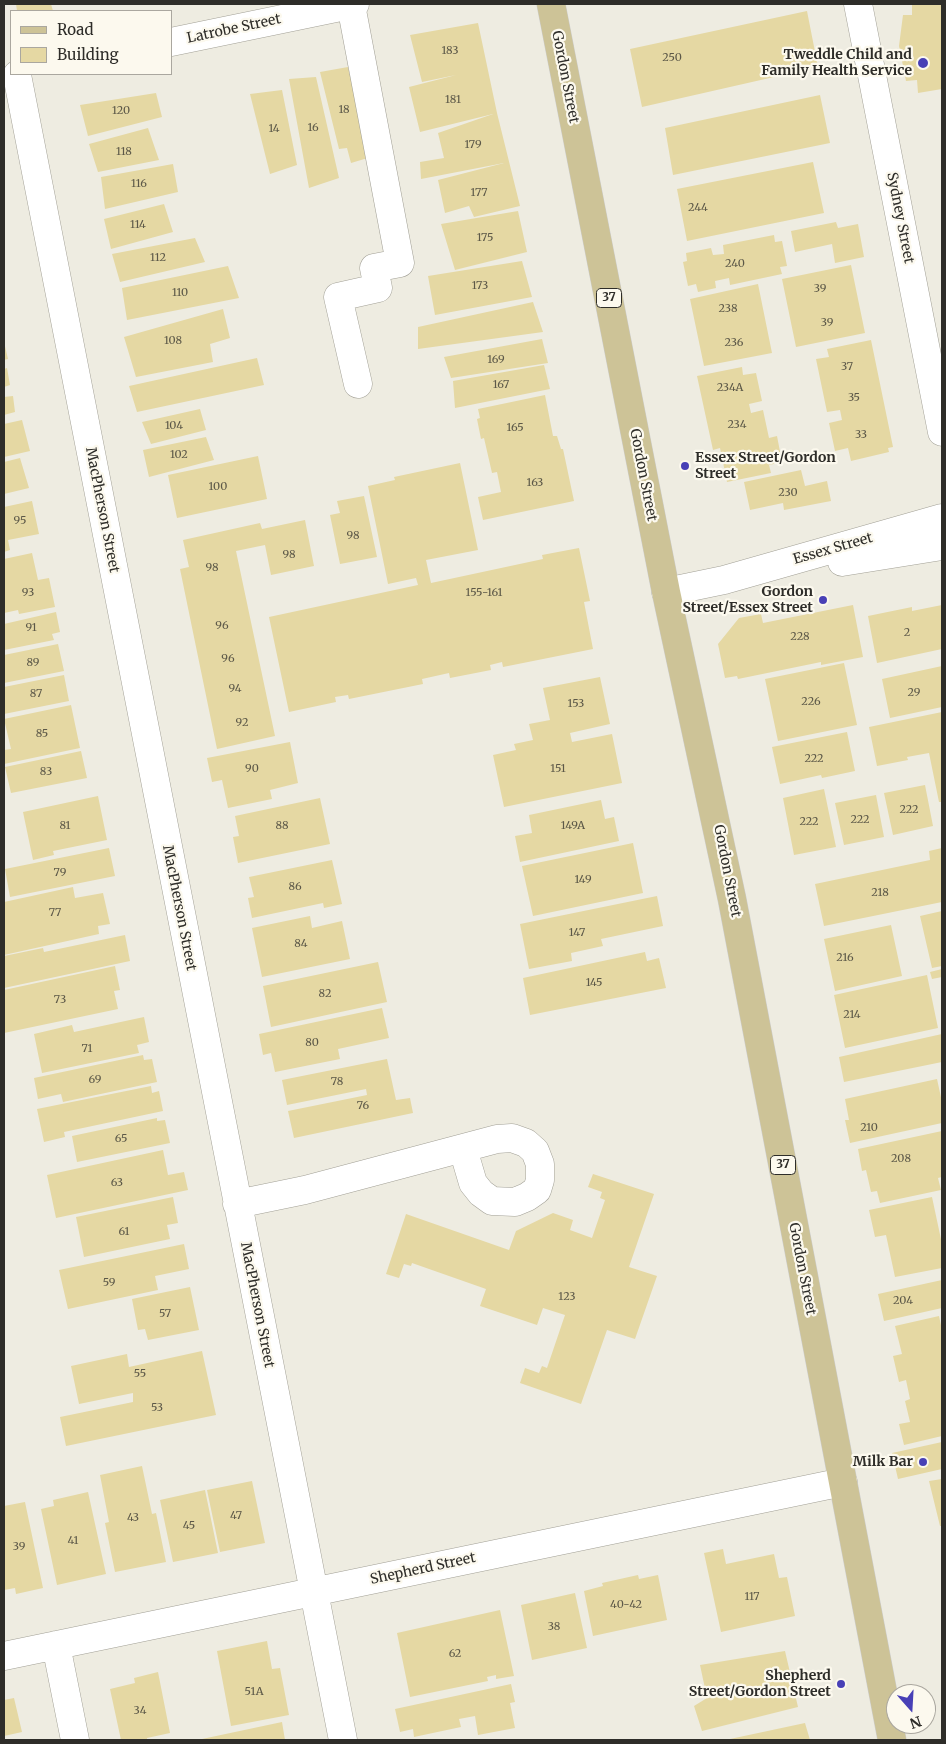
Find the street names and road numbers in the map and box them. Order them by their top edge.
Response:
street label: Latrobe Street [185,11,283,47]
street label: Gordon Street [548,29,582,125]
street label: Sydney Street [883,171,917,265]
road number: 37 [596,288,622,308]
street label: Gordon Street [626,427,660,523]
street label: MacPherson Street [82,446,122,574]
street label: Essex Street [791,530,875,568]
street label: Gordon Street [710,823,744,919]
street label: MacPherson Street [159,844,199,972]
road number: 37 [770,1156,796,1174]
street label: Gordon Street [785,1221,819,1317]
street label: MacPherson Street [237,1241,277,1369]
street label: Shepherd Street [369,1550,477,1588]

